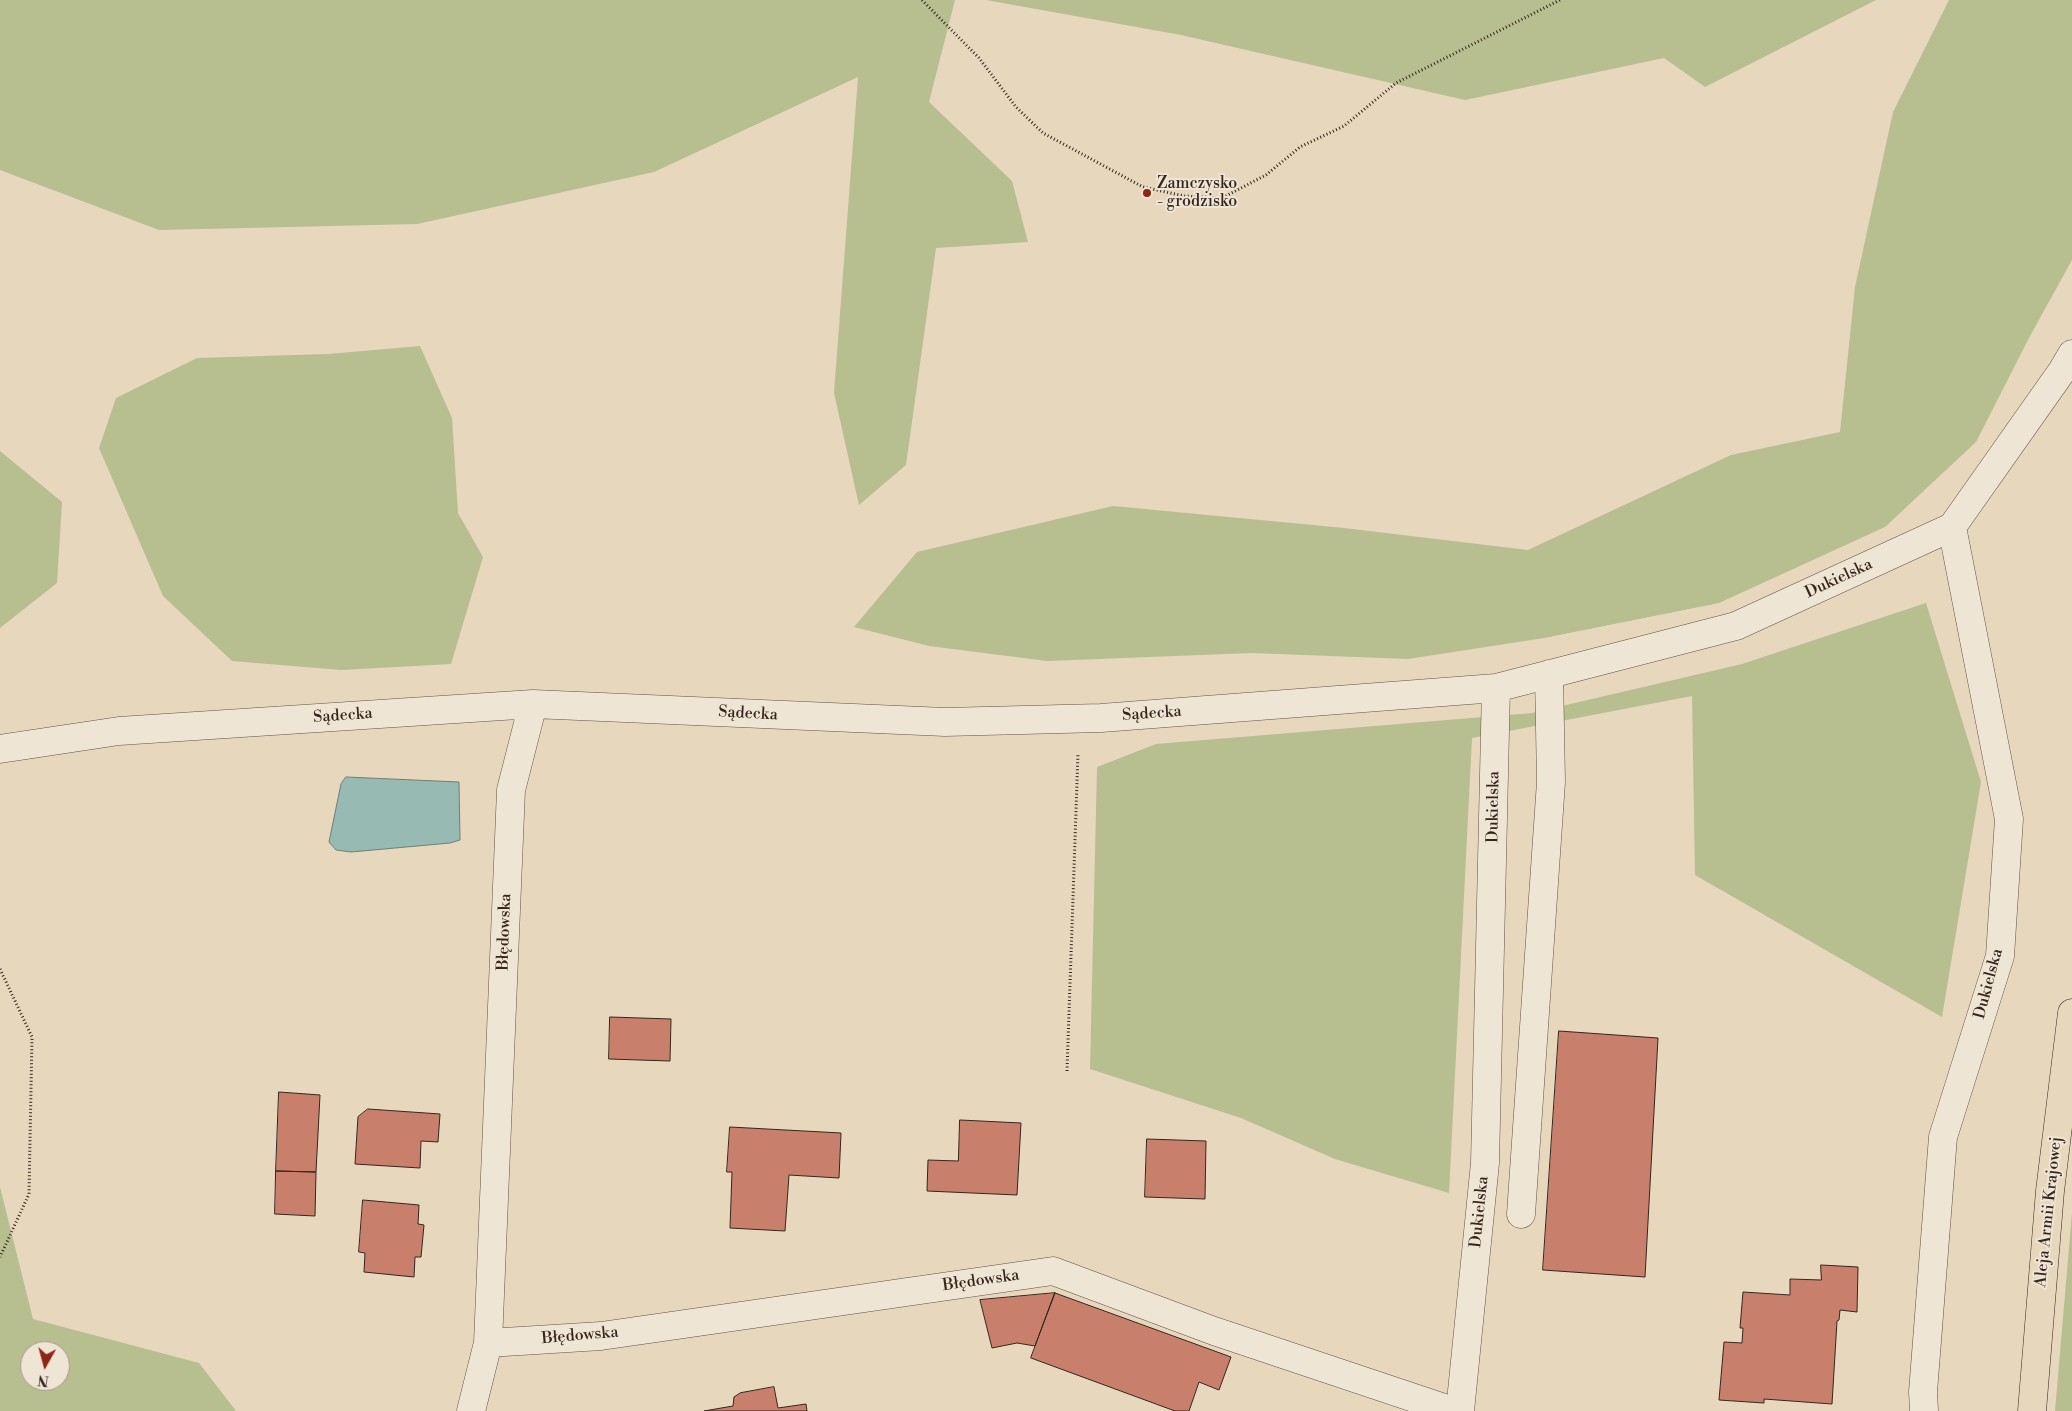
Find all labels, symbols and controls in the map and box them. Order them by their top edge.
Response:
place label: Zamczysko - grodzisko [1157,174,1237,212]
marker: Zamczysko - grodzisko [1141,187,1153,199]
street label: Dukielska [1802,555,1876,603]
street label: Sądecka [1122,702,1182,726]
street label: Sądecka [718,703,778,725]
street label: Sądecka [313,704,373,728]
street label: Dukielska [1484,771,1504,843]
street label: Błędowska [494,893,516,971]
street label: Dukielska [1970,947,2008,1021]
street label: Aleja Armii Krajowej [2032,1136,2066,1288]
street label: Dukielska [1467,1175,1493,1249]
street label: Błędowska [941,1266,1021,1296]
street label: Błędowska [541,1323,619,1349]
north arrow [20,1341,70,1391]
text: N [37,1370,50,1390]

